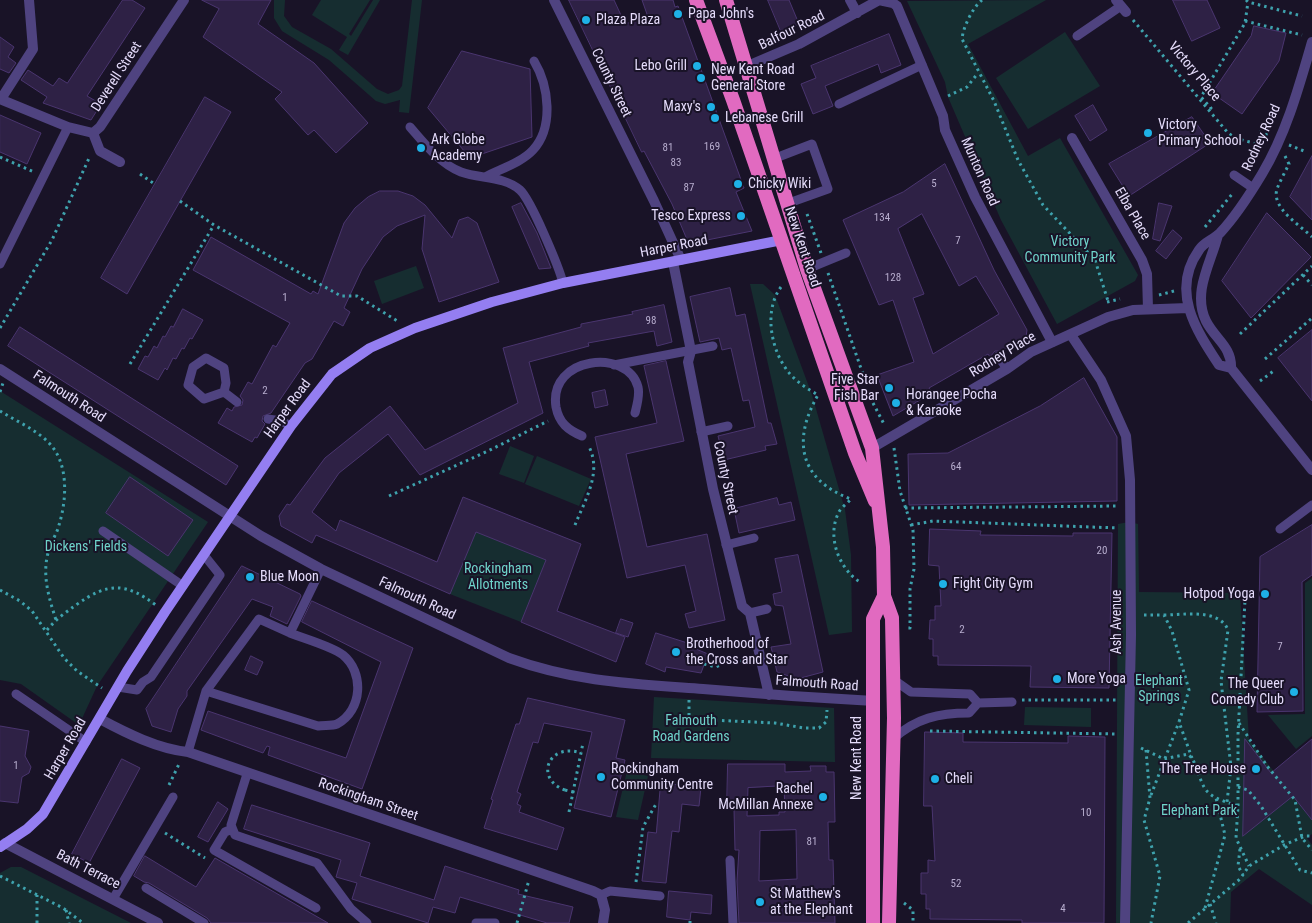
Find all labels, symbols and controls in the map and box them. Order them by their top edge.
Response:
place label: Papa John's [688,6,754,22]
marker: Papa John's [672,8,684,20]
street label: Balfour Road [756,8,828,54]
place label: Plaza Plaza [596,12,660,28]
marker: Plaza Plaza [580,14,592,26]
street label: Deverell Street [88,39,146,115]
street label: Victory Place [1164,39,1224,105]
street label: County Street [587,46,635,120]
place label: Lebo Grill [634,58,687,74]
marker: Lebo Grill [691,60,703,72]
place label: New Kent Road General Store [711,62,795,94]
marker: New Kent Road General Store [695,72,707,84]
place label: Maxy's [663,99,701,115]
marker: Maxy's [705,101,717,113]
street label: Rodney Road [1239,102,1285,174]
place label: Lebanese Grill [725,110,804,126]
marker: Lebanese Grill [709,112,721,124]
place label: Victory Primary School [1158,117,1242,150]
marker: Victory Primary School [1142,127,1154,139]
place label: Ark Globe Academy [431,132,485,164]
street label: Munton Road [956,135,1002,209]
house number: 169 [704,140,720,154]
house number: 81 [663,141,673,155]
marker: Ark Globe Academy [415,142,427,154]
house number: 83 [671,156,681,170]
place label: Chicky Wiki [748,176,811,192]
house number: 5 [931,177,937,191]
marker: Chicky Wiki [732,178,744,190]
house number: 87 [684,181,694,195]
street label: Elba Place [1110,185,1154,243]
street label: New Kent Road [780,205,824,289]
place label: Tesco Express [651,208,731,224]
marker: Tesco Express [735,210,747,222]
house number: 134 [874,211,890,225]
street label: Harper Road [639,232,709,262]
house number: 7 [955,234,961,248]
park label: Victory Community Park [1025,234,1115,266]
house number: 128 [885,271,901,285]
house number: 1 [282,291,288,305]
house number: 98 [646,314,656,328]
street label: Rodney Place [967,329,1039,381]
street label: Falmouth Road [30,367,108,427]
place label: Five Star Fish Bar [831,372,879,404]
street label: Harper Road [261,376,315,442]
marker: Five Star Fish Bar [883,382,895,394]
house number: 2 [262,384,268,398]
place label: Horangee Pocha & Karaoke [906,387,997,420]
marker: Horangee Pocha & Karaoke [890,397,902,409]
street label: County Street [709,440,741,516]
house number: 64 [951,460,961,474]
park label: Dickens' Fields [45,539,127,555]
house number: 20 [1097,544,1107,558]
park label: Rockingham Allotments [464,561,532,594]
place label: Blue Moon [260,569,319,585]
marker: Blue Moon [244,571,256,583]
street label: Falmouth Road [376,574,458,624]
place label: Fight City Gym [953,576,1033,592]
marker: Fight City Gym [937,578,949,590]
place label: Hotpod Yoga [1184,586,1255,602]
marker: Hotpod Yoga [1259,588,1271,600]
street label: Ash Avenue [1109,590,1125,654]
house number: 2 [959,623,965,637]
place label: Brotherhood of the Cross and Star [686,636,788,669]
house number: 7 [1277,640,1283,654]
marker: Brotherhood of the Cross and Star [670,646,682,658]
place label: More Yoga [1067,671,1126,687]
street label: Falmouth Road [775,673,859,695]
marker: More Yoga [1051,673,1063,685]
park label: Elephant Springs [1135,673,1183,706]
place label: The Queer Comedy Club [1211,676,1284,709]
marker: The Queer Comedy Club [1288,686,1300,698]
park label: Falmouth Road Gardens [652,713,730,746]
street label: Harper Road [42,715,90,783]
street label: New Kent Road [849,716,865,800]
house number: 1 [13,759,19,773]
place label: Rockingham Community Centre [611,761,713,794]
place label: The Tree House [1160,761,1246,777]
marker: The Tree House [1250,763,1262,775]
marker: Rockingham Community Centre [595,771,607,783]
place label: Cheli [945,771,973,787]
marker: Cheli [929,773,941,785]
street label: Rockingham Street [316,775,420,825]
place label: Rachel McMillan Annexe [718,781,813,814]
marker: Rachel McMillan Annexe [817,791,829,803]
park label: Elephant Park [1161,803,1237,819]
house number: 10 [1081,806,1091,820]
house number: 81 [807,835,817,849]
street label: Bath Terrace [53,847,123,893]
house number: 52 [951,877,961,891]
place label: St Matthew's at the Elephant [770,886,853,919]
marker: St Matthew's at the Elephant [754,896,766,908]
house number: 4 [1060,902,1066,916]

